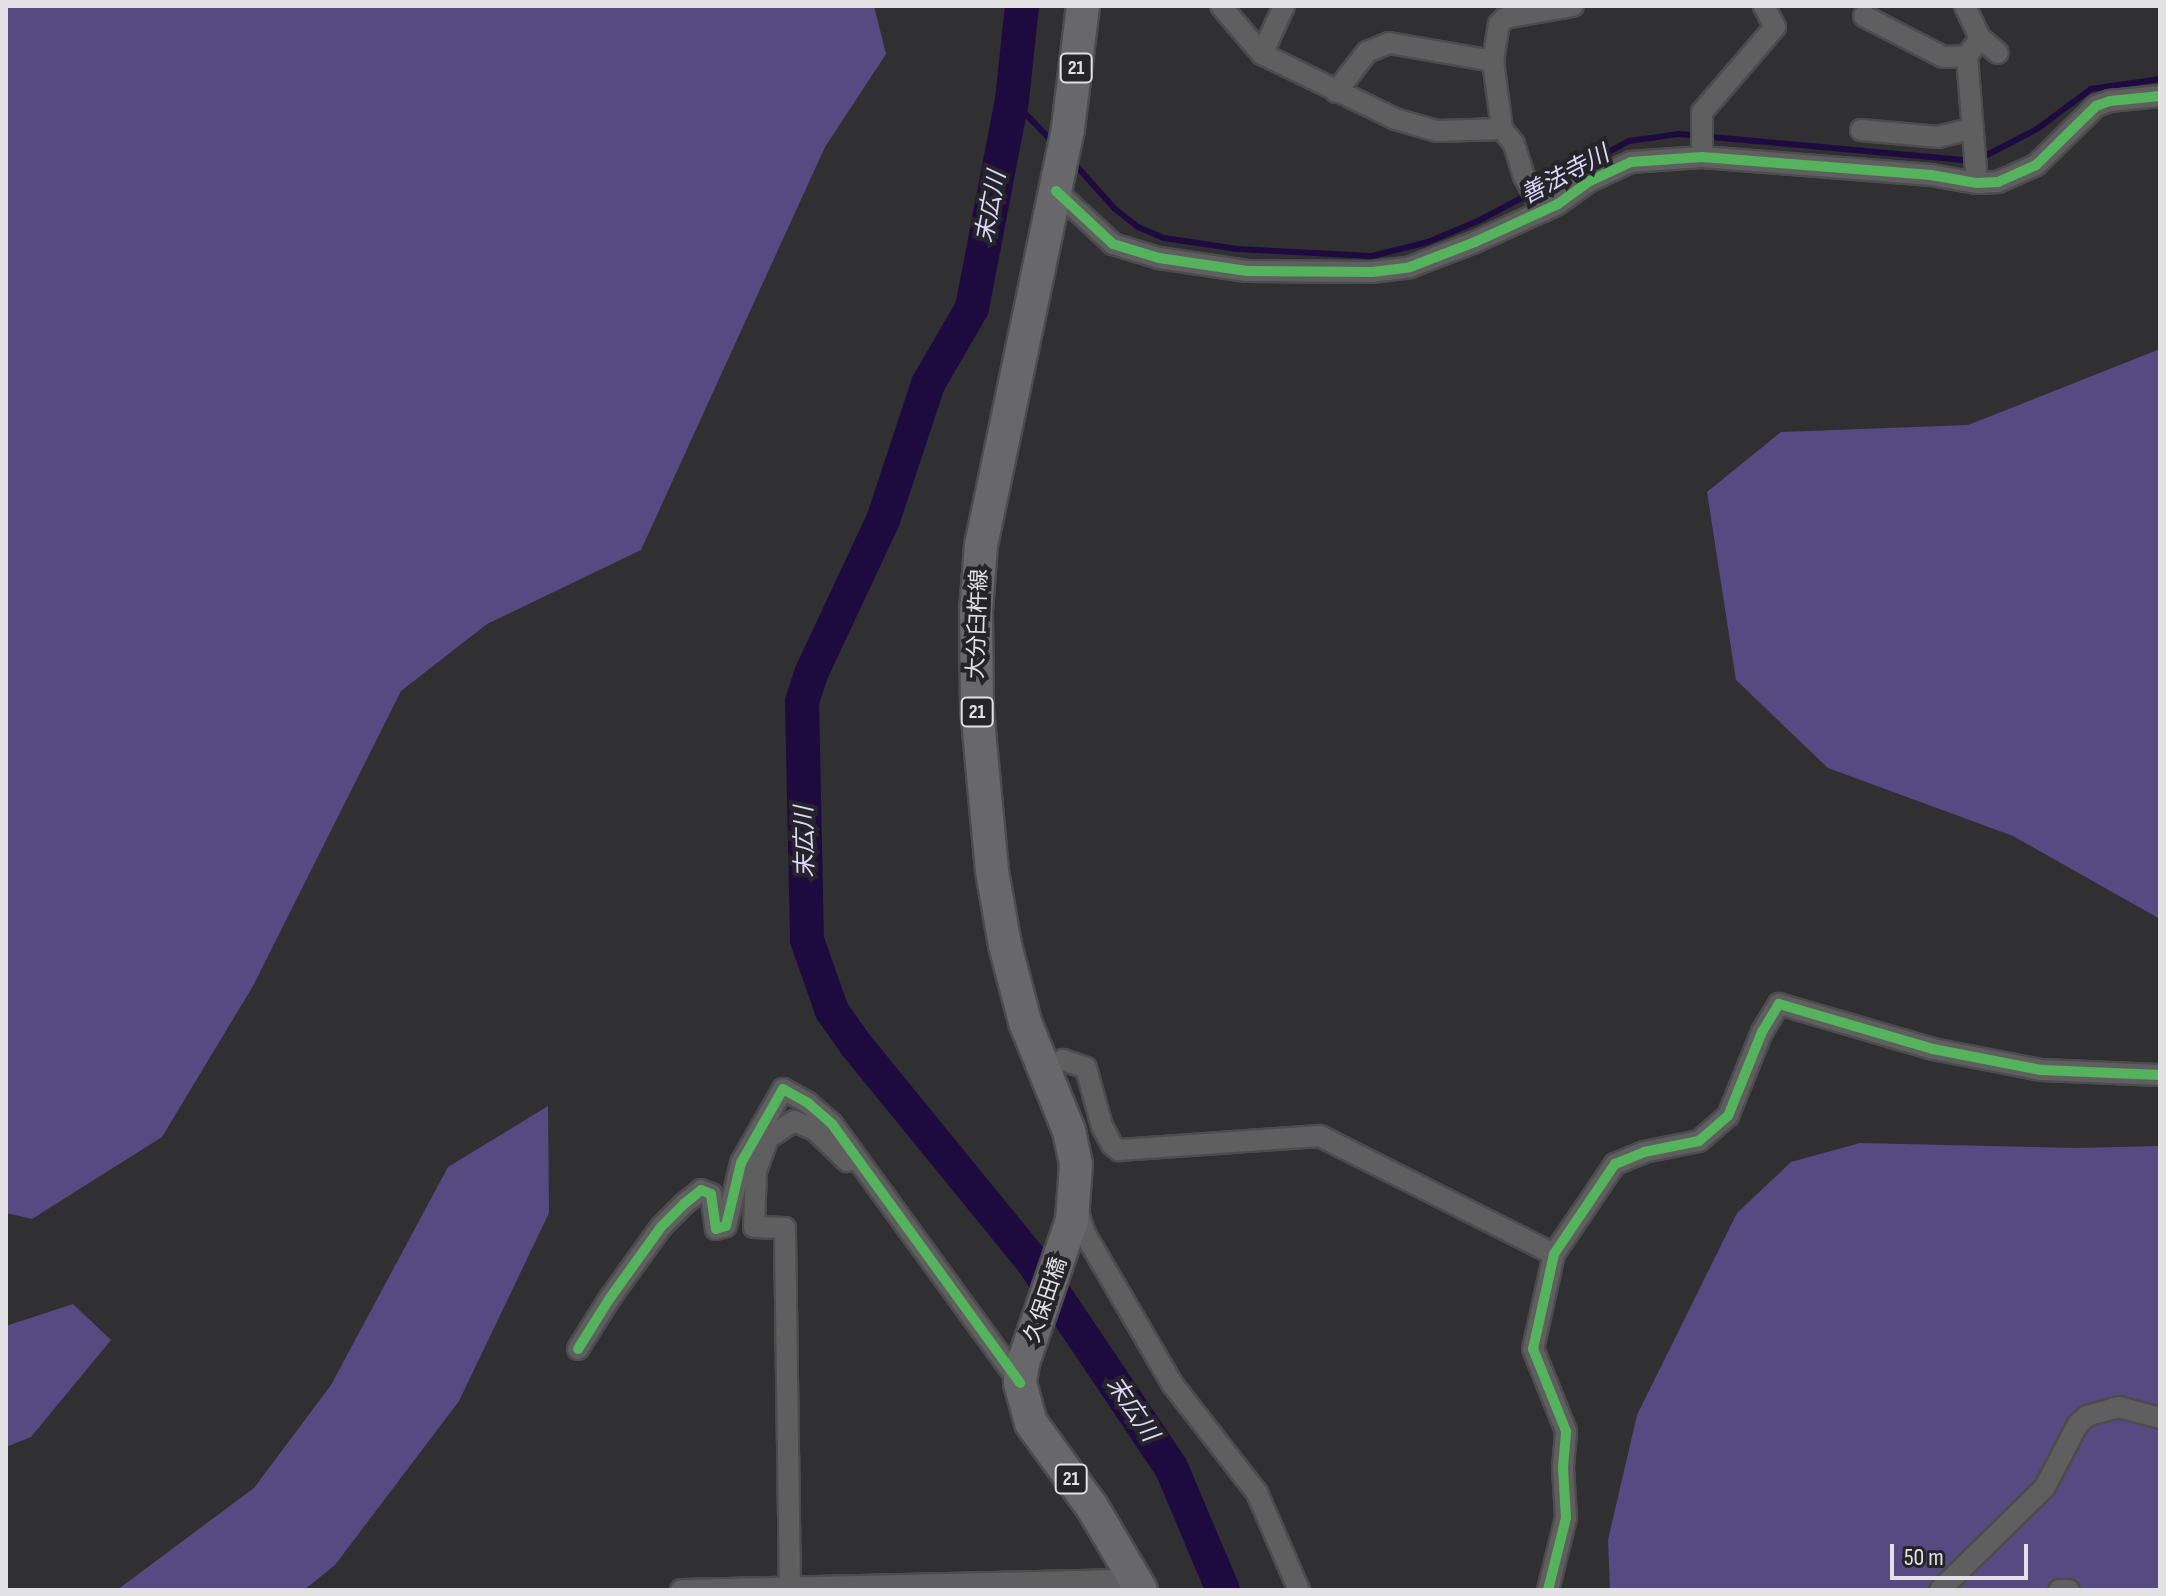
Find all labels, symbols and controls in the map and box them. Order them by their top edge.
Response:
road number: 21 [1058,52,1094,84]
water label: 善法寺川 [1516,140,1614,210]
water label: 末広川 [970,169,1012,245]
street label: 大分臼杵線 [963,569,993,679]
road number: 21 [959,696,995,728]
water label: 末広川 [790,806,820,878]
street label: 久保田橋 [1019,1254,1073,1346]
water label: 末広川 [1100,1371,1164,1447]
road number: 21 [1053,1463,1089,1495]
scale bar [1894,1528,2032,1578]
text: 50 m [1904,1543,1944,1572]

